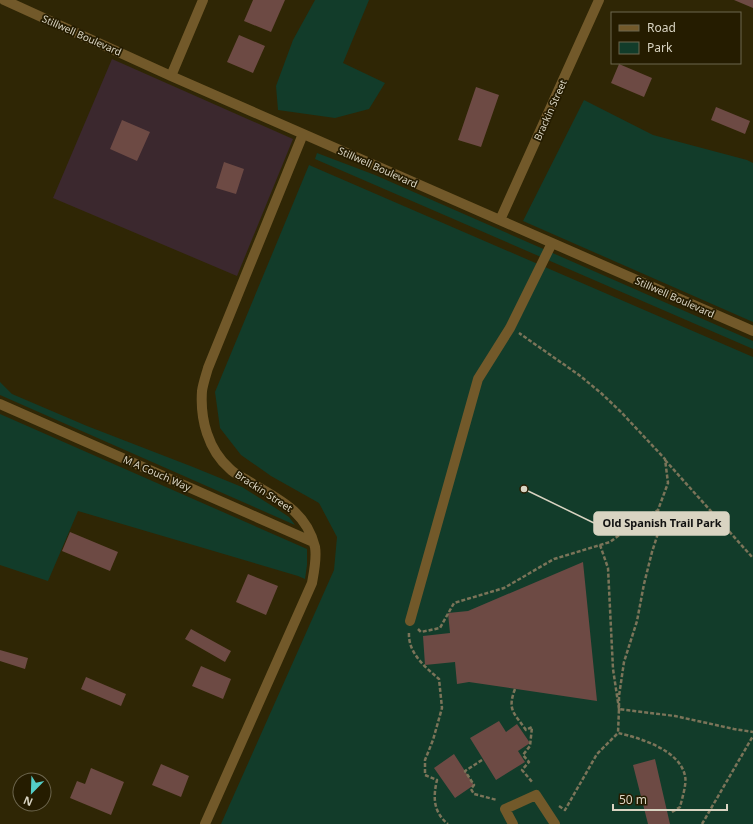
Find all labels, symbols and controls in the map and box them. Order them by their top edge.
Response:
street label: Stillwell Boulevard [40,11,124,59]
legend [611,12,741,64]
text: Road [647,19,676,36]
text: Park [647,39,673,56]
street label: Brackin Street [530,77,570,143]
street label: Stillwell Boulevard [336,143,420,191]
street label: Stillwell Boulevard [633,273,717,321]
street label: M A Couch Way [121,452,194,495]
street label: Brackin Street [233,467,296,515]
callout: Old Spanish Trail Park [594,512,729,535]
text: Old Spanish Trail Park [602,515,722,530]
north arrow [12,772,52,812]
scale bar [613,786,727,812]
text: 50 m [619,791,647,808]
text: N [21,793,35,810]

